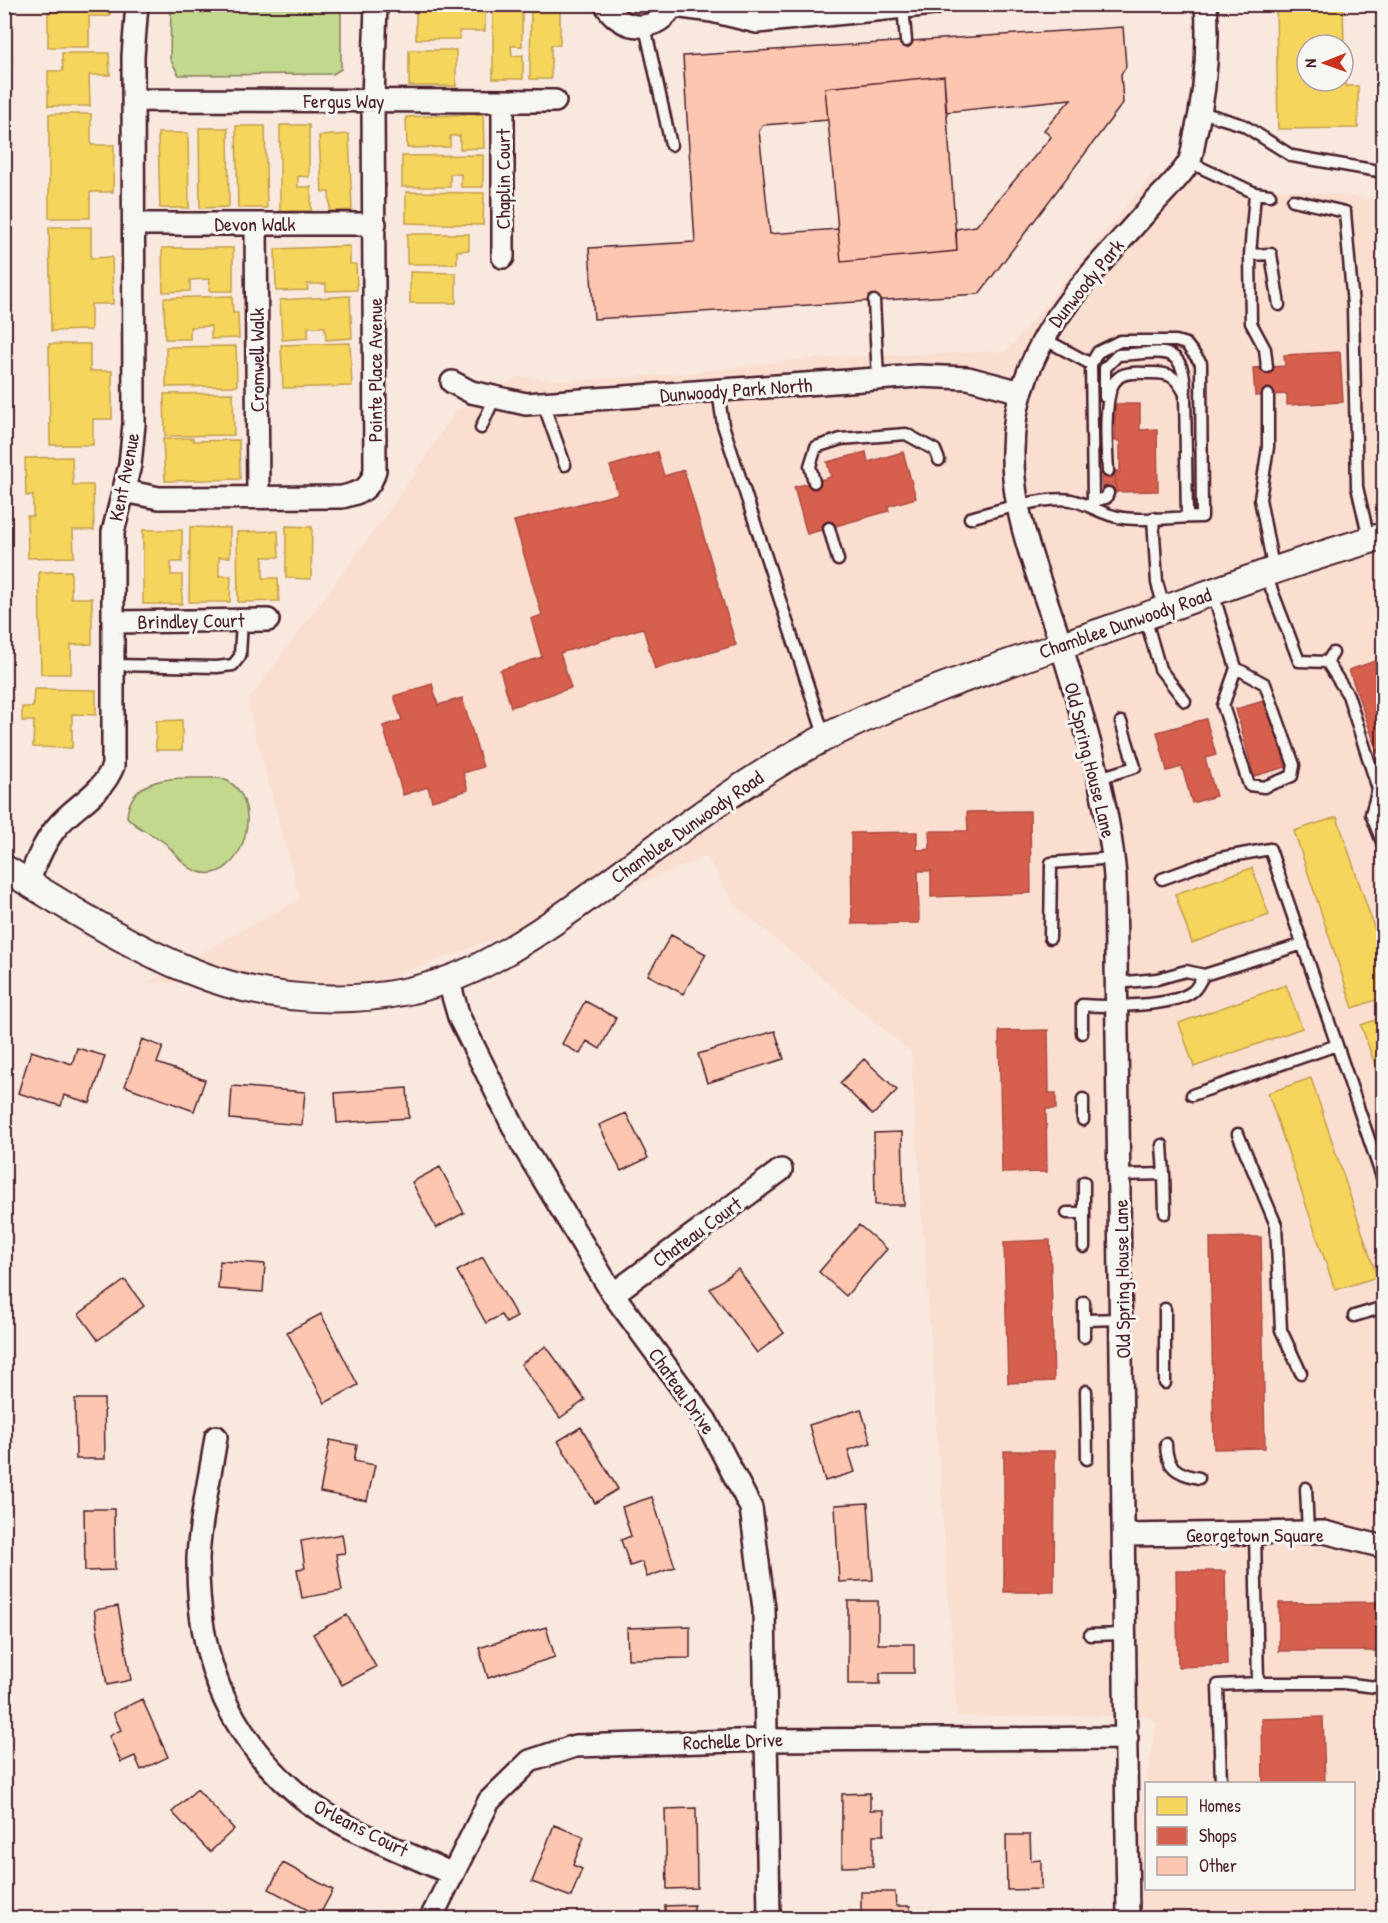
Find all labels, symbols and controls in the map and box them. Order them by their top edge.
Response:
north arrow [1295,33,1355,93]
text: N [1299,58,1321,68]
street label: Fergus Way [303,87,384,114]
street label: Chaplin Court [489,127,516,229]
street label: Devon Walk [215,210,295,237]
street label: Dunwoody Park [1042,233,1130,332]
street label: Pointe Place Avenue [361,298,388,442]
street label: Cromwell Walk [243,308,270,412]
street label: Dunwoody Park North [659,371,813,408]
street label: Kent Avenue [102,430,145,523]
street label: Chamblee Dunwoody Road [1035,580,1215,665]
street label: Brindley Court [137,606,246,635]
street label: Old Spring House Lane [1058,679,1123,840]
street label: Chamblee Dunwoody Road [605,764,769,889]
street label: Chateau Court [647,1189,748,1273]
street label: Old Spring House Lane [1107,1199,1136,1359]
street label: Chateau Drive [643,1342,722,1439]
street label: Georgetown Square [1186,1521,1324,1548]
street label: Rochelle Drive [682,1725,783,1756]
legend [1145,1782,1355,1890]
street label: Orleans Court [309,1792,414,1863]
text: Homes [1199,1793,1241,1818]
text: Shops [1199,1823,1237,1848]
text: Other [1199,1853,1237,1878]

